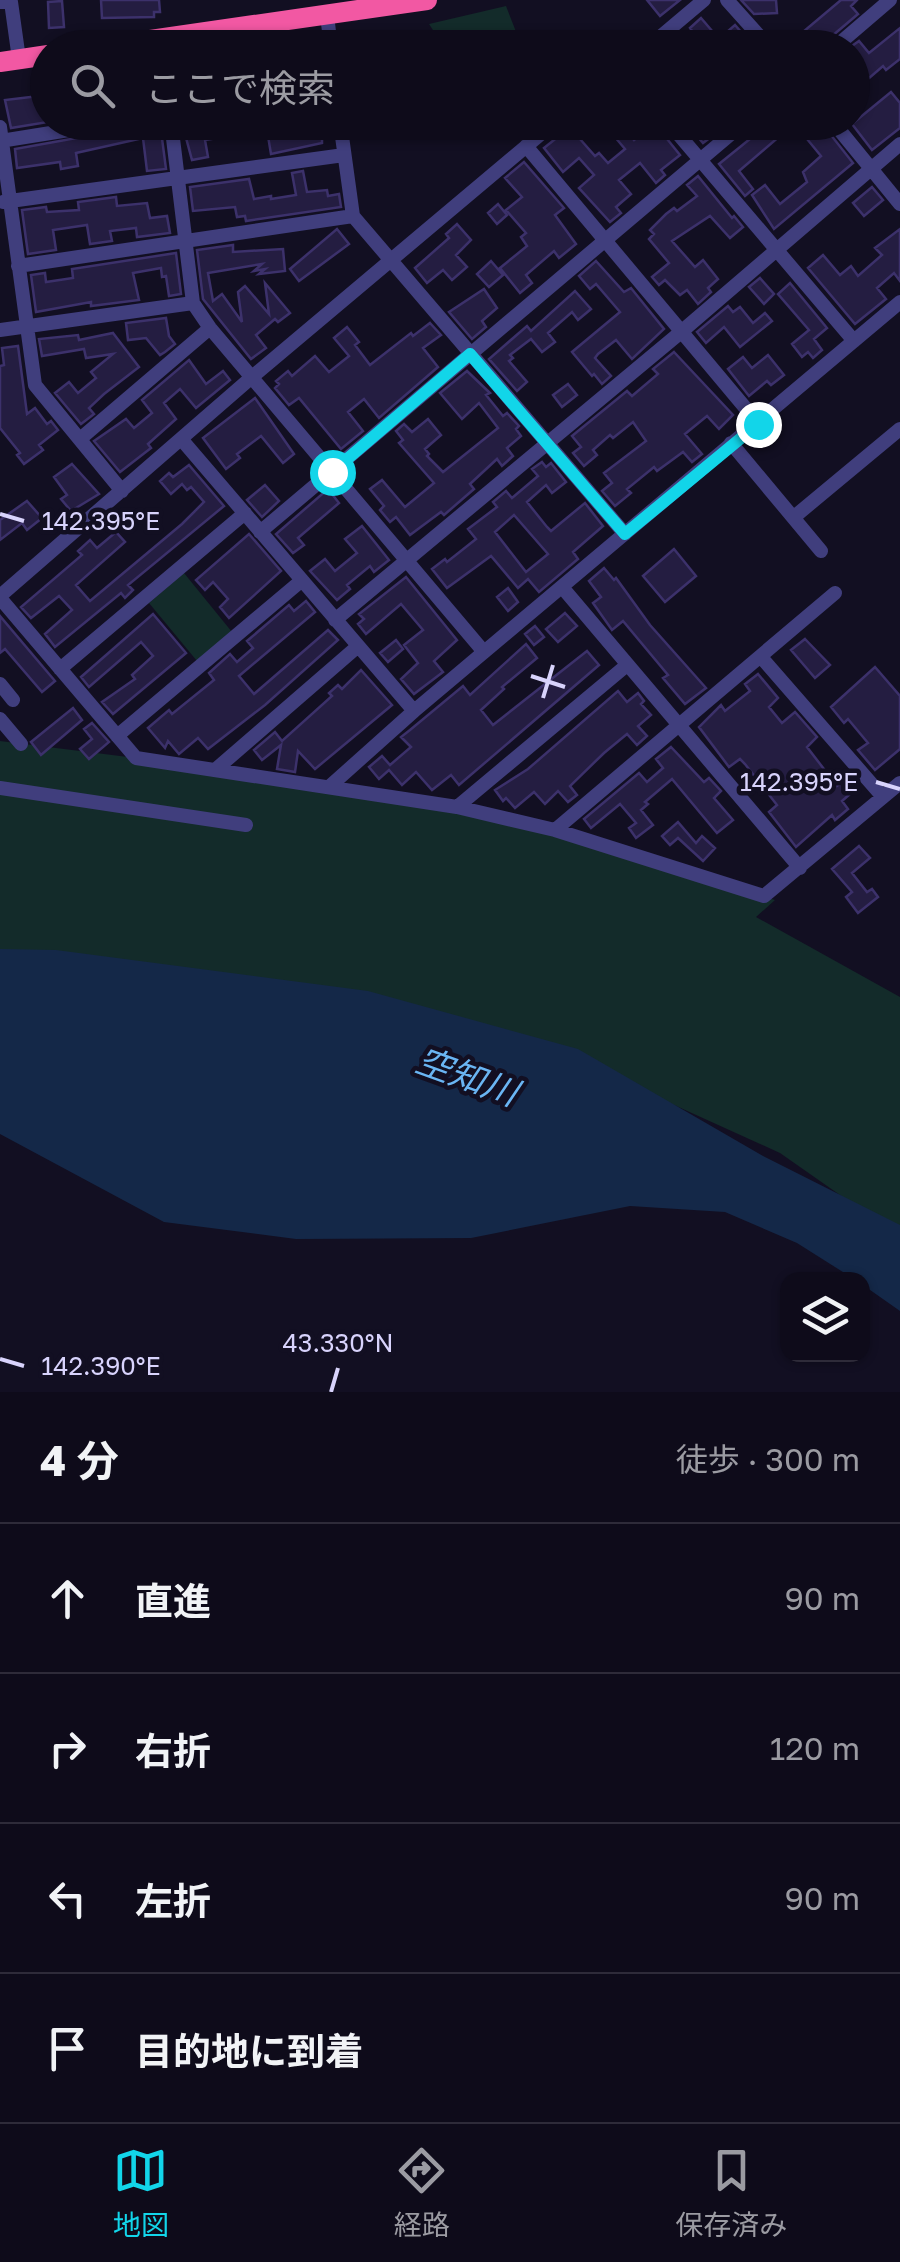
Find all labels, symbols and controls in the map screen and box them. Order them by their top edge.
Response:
search box [30,30,870,140]
icon: search [65,58,120,113]
text: ここで検索 [145,65,335,110]
route end [736,402,782,448]
route start [310,450,356,496]
text: 142.395°E [42,505,160,536]
text: 142.395°E [740,766,858,797]
water label: 空知川 [411,1038,528,1115]
map controls [780,1272,870,1362]
button: layers [780,1272,870,1362]
text: 43.330°N [283,1327,393,1358]
text: 142.390°E [41,1350,161,1381]
text: 4 分 [40,1435,119,1485]
text: 徒歩 · 300 m [676,1440,860,1478]
icon: ahead [40,1571,95,1626]
text: 直進 [135,1578,211,1623]
text: 90 m [784,1579,860,1617]
icon: right [40,1721,95,1776]
text: 右折 [135,1728,211,1773]
text: 120 m [770,1729,860,1767]
icon: left [40,1871,95,1926]
text: 左折 [135,1878,211,1923]
text: 90 m [784,1879,860,1917]
icon: arrive [40,2021,95,2076]
text: 目的地に到着 [135,2028,363,2073]
tab: 地図 [113,2143,169,2243]
tab: 経路 [394,2143,450,2243]
tab: 保存済み [675,2143,787,2243]

